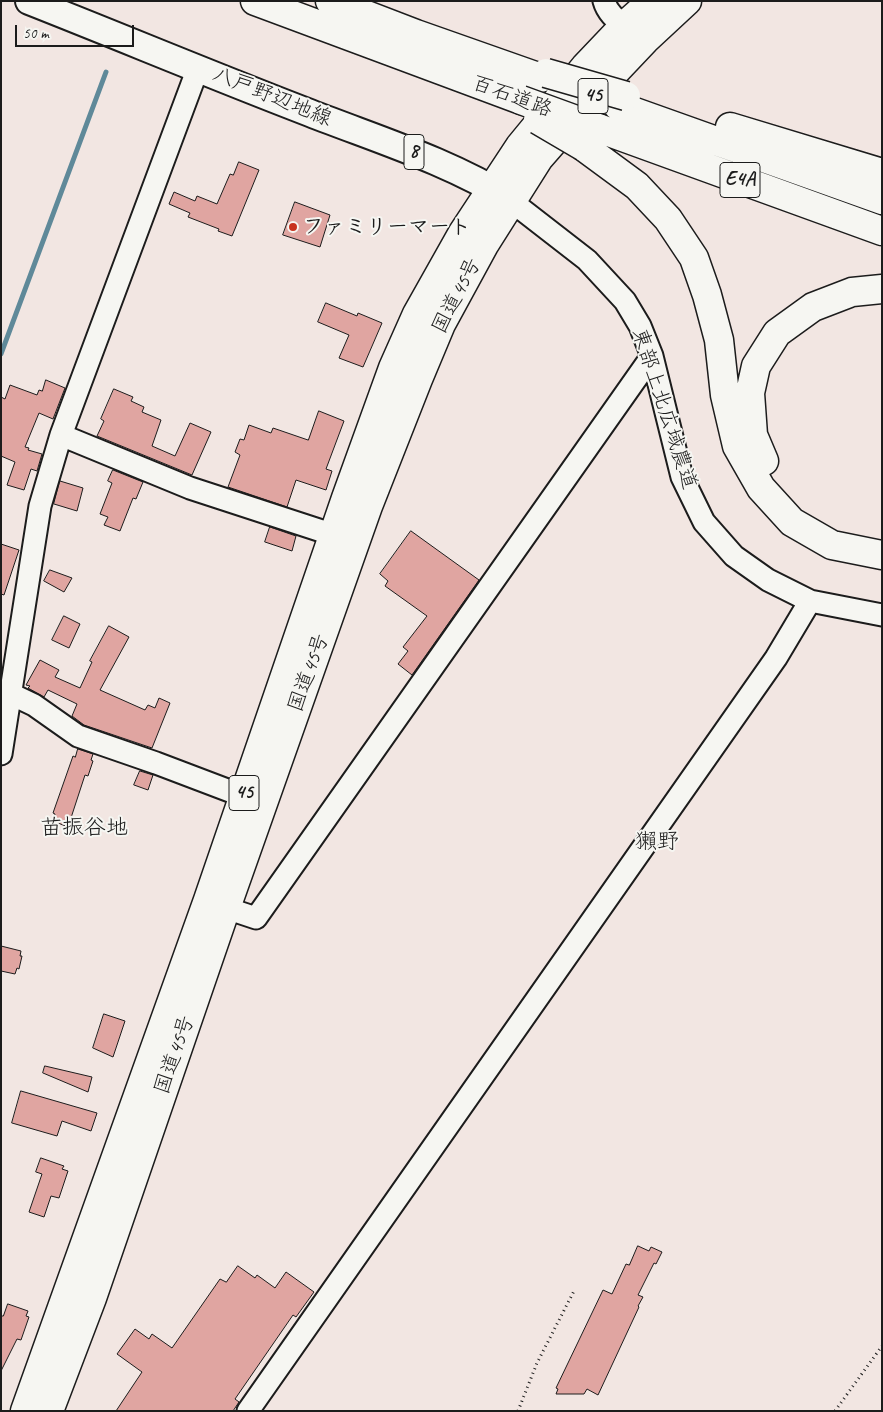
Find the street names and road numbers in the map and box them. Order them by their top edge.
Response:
street label: 八戸野辺地線 [209,62,335,132]
street label: 百石道路 [468,71,556,123]
road number: 45 [578,78,608,114]
road number: 8 [404,134,424,170]
road number: E4A [720,162,760,198]
street label: 国道45号 [427,254,487,338]
street label: 東部上北広域農道 [626,325,702,493]
street label: 国道45号 [283,630,335,716]
road number: 45 [229,776,259,810]
street label: 国道45号 [150,1012,200,1098]

